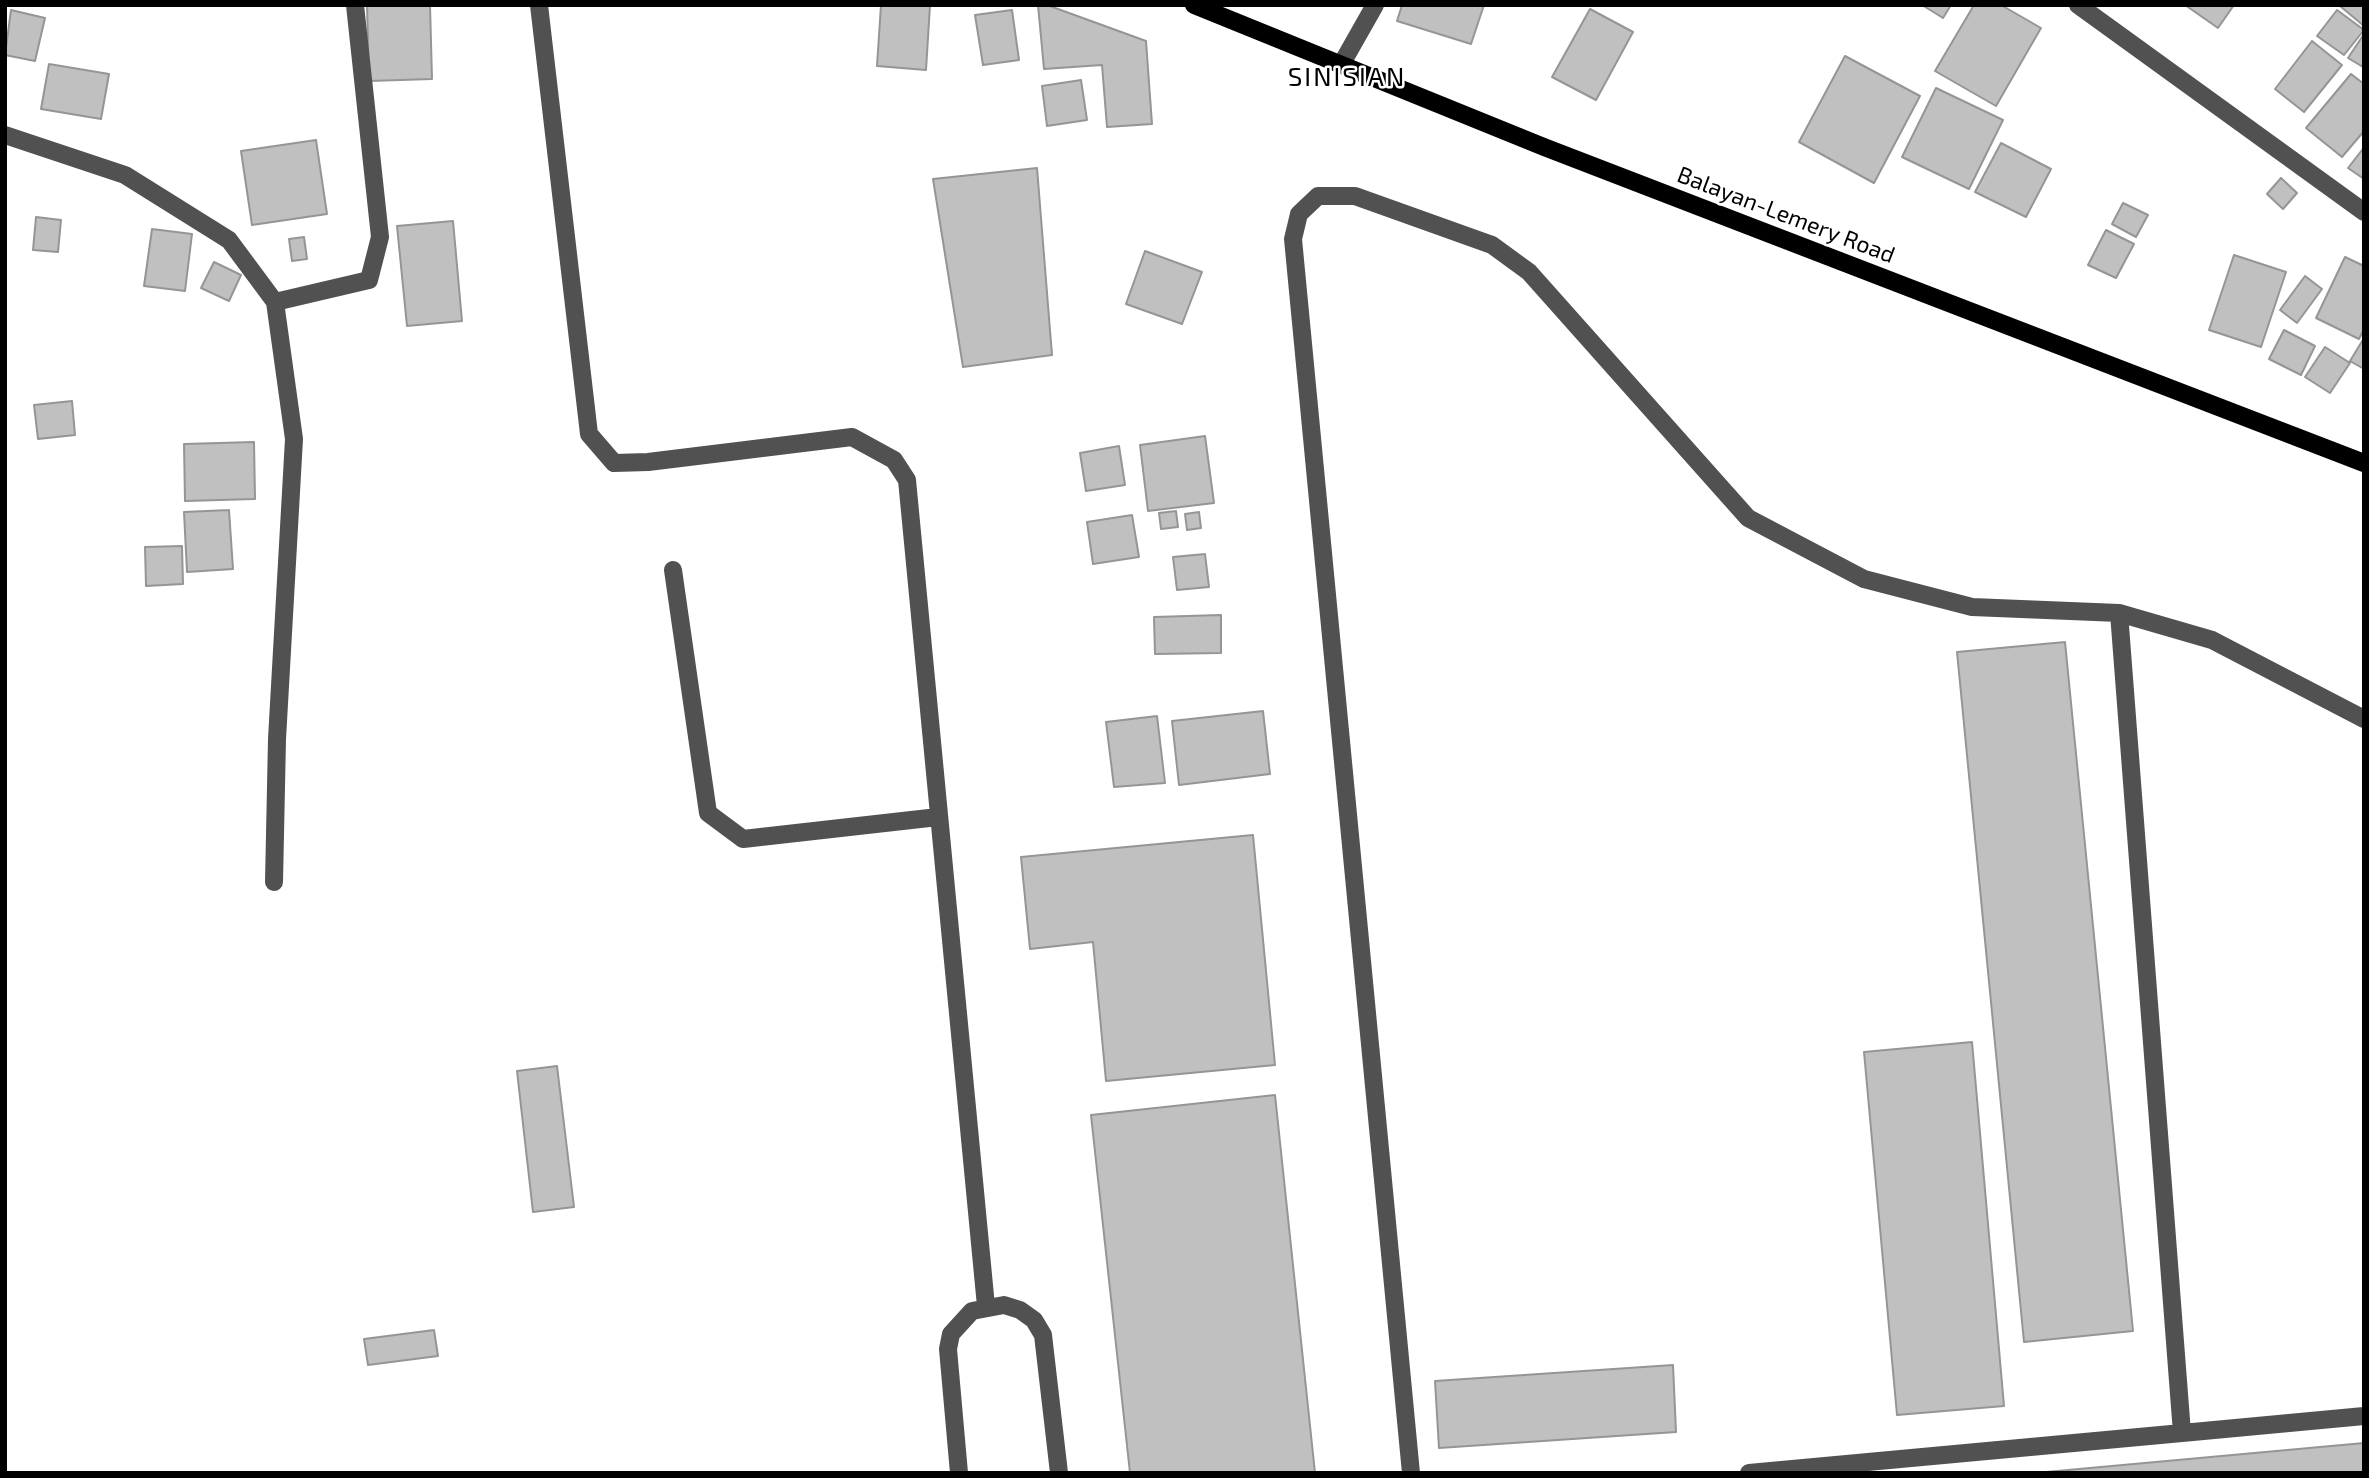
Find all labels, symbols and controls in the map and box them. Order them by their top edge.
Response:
district label: SINISIAN [1289,61,1405,93]
street label: Balayan-Lemery Road [1673,161,1899,269]

